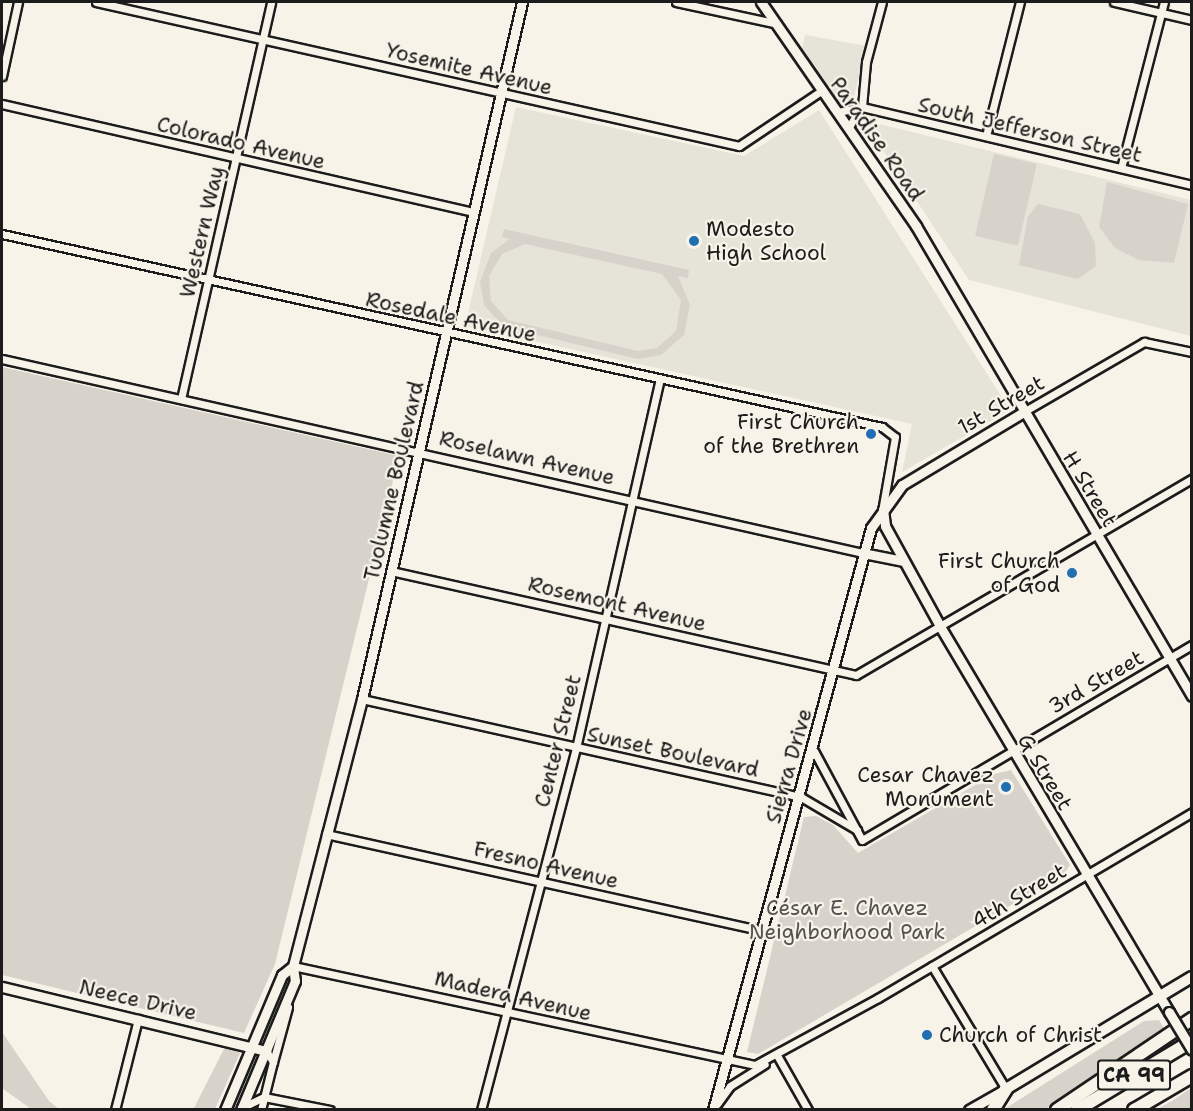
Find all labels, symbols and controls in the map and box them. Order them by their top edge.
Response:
street label: Yosemite Avenue [383,38,555,100]
street label: Paradise Road [825,72,929,206]
street label: South Jefferson Street [916,92,1144,168]
street label: Colorado Avenue [154,111,328,175]
street label: Western Way [175,164,229,300]
place label: Modesto High School [706,216,826,266]
marker: Modesto High School [687,234,701,248]
street label: Rosedale Avenue [363,287,539,347]
street label: 1st Street [953,370,1049,440]
street label: Tuolumne Boulevard [359,379,429,583]
place label: First Church of the Brethren [703,409,859,459]
street label: Roselawn Avenue [437,426,617,490]
marker: First Church of the Brethren [864,427,878,441]
street label: H Street [1057,446,1123,532]
place label: First Church of God [938,548,1060,598]
marker: First Church of God [1065,566,1079,580]
street label: Rosemont Avenue [526,571,708,637]
street label: 3rd Street [1044,645,1148,719]
street label: Center Street [529,672,587,810]
street label: Sierra Drive [761,706,817,826]
street label: Sunset Boulevard [585,721,761,783]
street label: G Street [1012,729,1078,815]
place label: Cesar Chavez Monument [857,762,994,812]
marker: Cesar Chavez Monument [999,780,1013,794]
street label: Fresno Avenue [471,836,621,894]
street label: 4th Street [967,858,1071,934]
park label: César E. Chavez Neighborhood Park [749,895,945,945]
street label: Madera Avenue [432,966,594,1026]
street label: Neece Drive [77,974,199,1026]
place label: Church of Christ [939,1022,1102,1048]
marker: Church of Christ [920,1028,934,1042]
road number: CA 99 [1096,1058,1172,1092]

